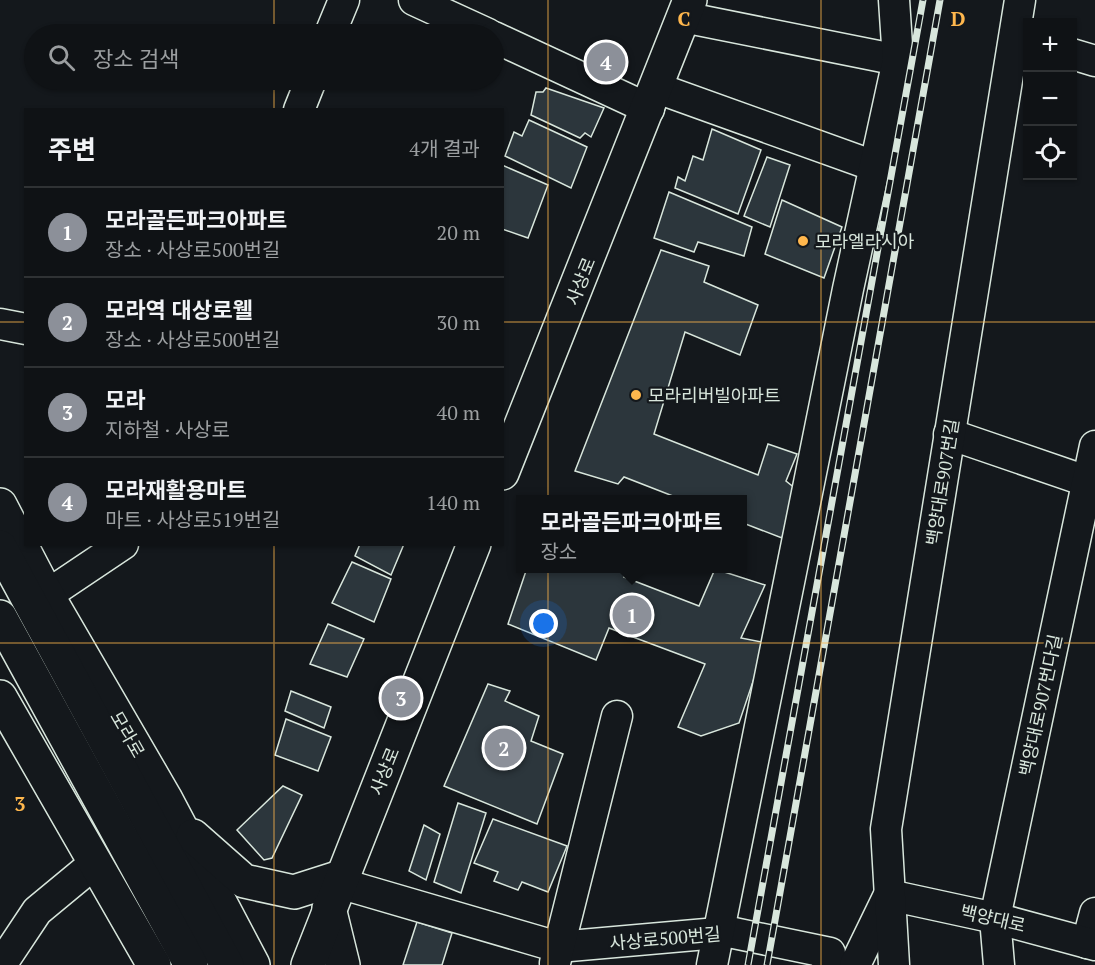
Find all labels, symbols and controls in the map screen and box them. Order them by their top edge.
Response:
text: C [677,5,691,32]
text: D [951,5,965,32]
map controls [1023,18,1077,180]
button: + [1023,18,1077,72]
search box [24,24,504,90]
pin: 4 [586,40,626,84]
icon: search [45,41,78,74]
text: 장소 검색 [93,44,179,73]
button: − [1023,72,1077,126]
button: locate [1023,126,1077,180]
text: 주변 [48,132,96,166]
text: 4개 결과 [409,135,480,162]
text: 모라골든파크아파트 [105,205,287,234]
text: 1 [62,219,73,246]
text: 20 m [437,219,480,246]
place label: 모라엘라시아 [815,229,915,253]
marker: 모라엘라시아 [796,234,810,248]
text: 장소 · 사상로500번길 [105,236,280,263]
street label: 사상로 [560,253,600,309]
text: 모라역 대상로웰 [105,295,253,324]
text: 2 [62,309,73,336]
text: 30 m [437,309,480,336]
text: 장소 · 사상로500번길 [105,326,280,353]
place label: 모라리버빌아파트 [648,383,780,407]
text: 모라 [105,385,145,414]
marker: 모라리버빌아파트 [629,388,643,402]
text: 3 [62,399,73,426]
text: 40 m [437,399,480,426]
text: 지하철 · 사상로 [105,416,230,443]
street label: 백양대로907번길 [920,417,964,547]
text: 모라재활용마트 [105,475,247,504]
text: 4 [62,489,73,516]
text: 140 m [426,489,480,516]
popup [516,495,747,573]
text: 마트 · 사상로519번길 [105,506,280,533]
text: 모라골든파크아파트 [540,507,723,536]
text: 장소 [540,538,577,565]
pin: 1 [612,592,652,638]
your location [529,609,558,638]
street label: 백양대로907번다길 [1013,632,1067,778]
pin: 3 [382,676,420,720]
street label: 모라로 [105,706,151,762]
pin: 2 [484,726,524,771]
street label: 사상로 [364,743,404,799]
text: 3 [14,790,26,817]
street label: 백양대로 [958,899,1028,937]
street label: 사상로500번길 [608,921,722,955]

